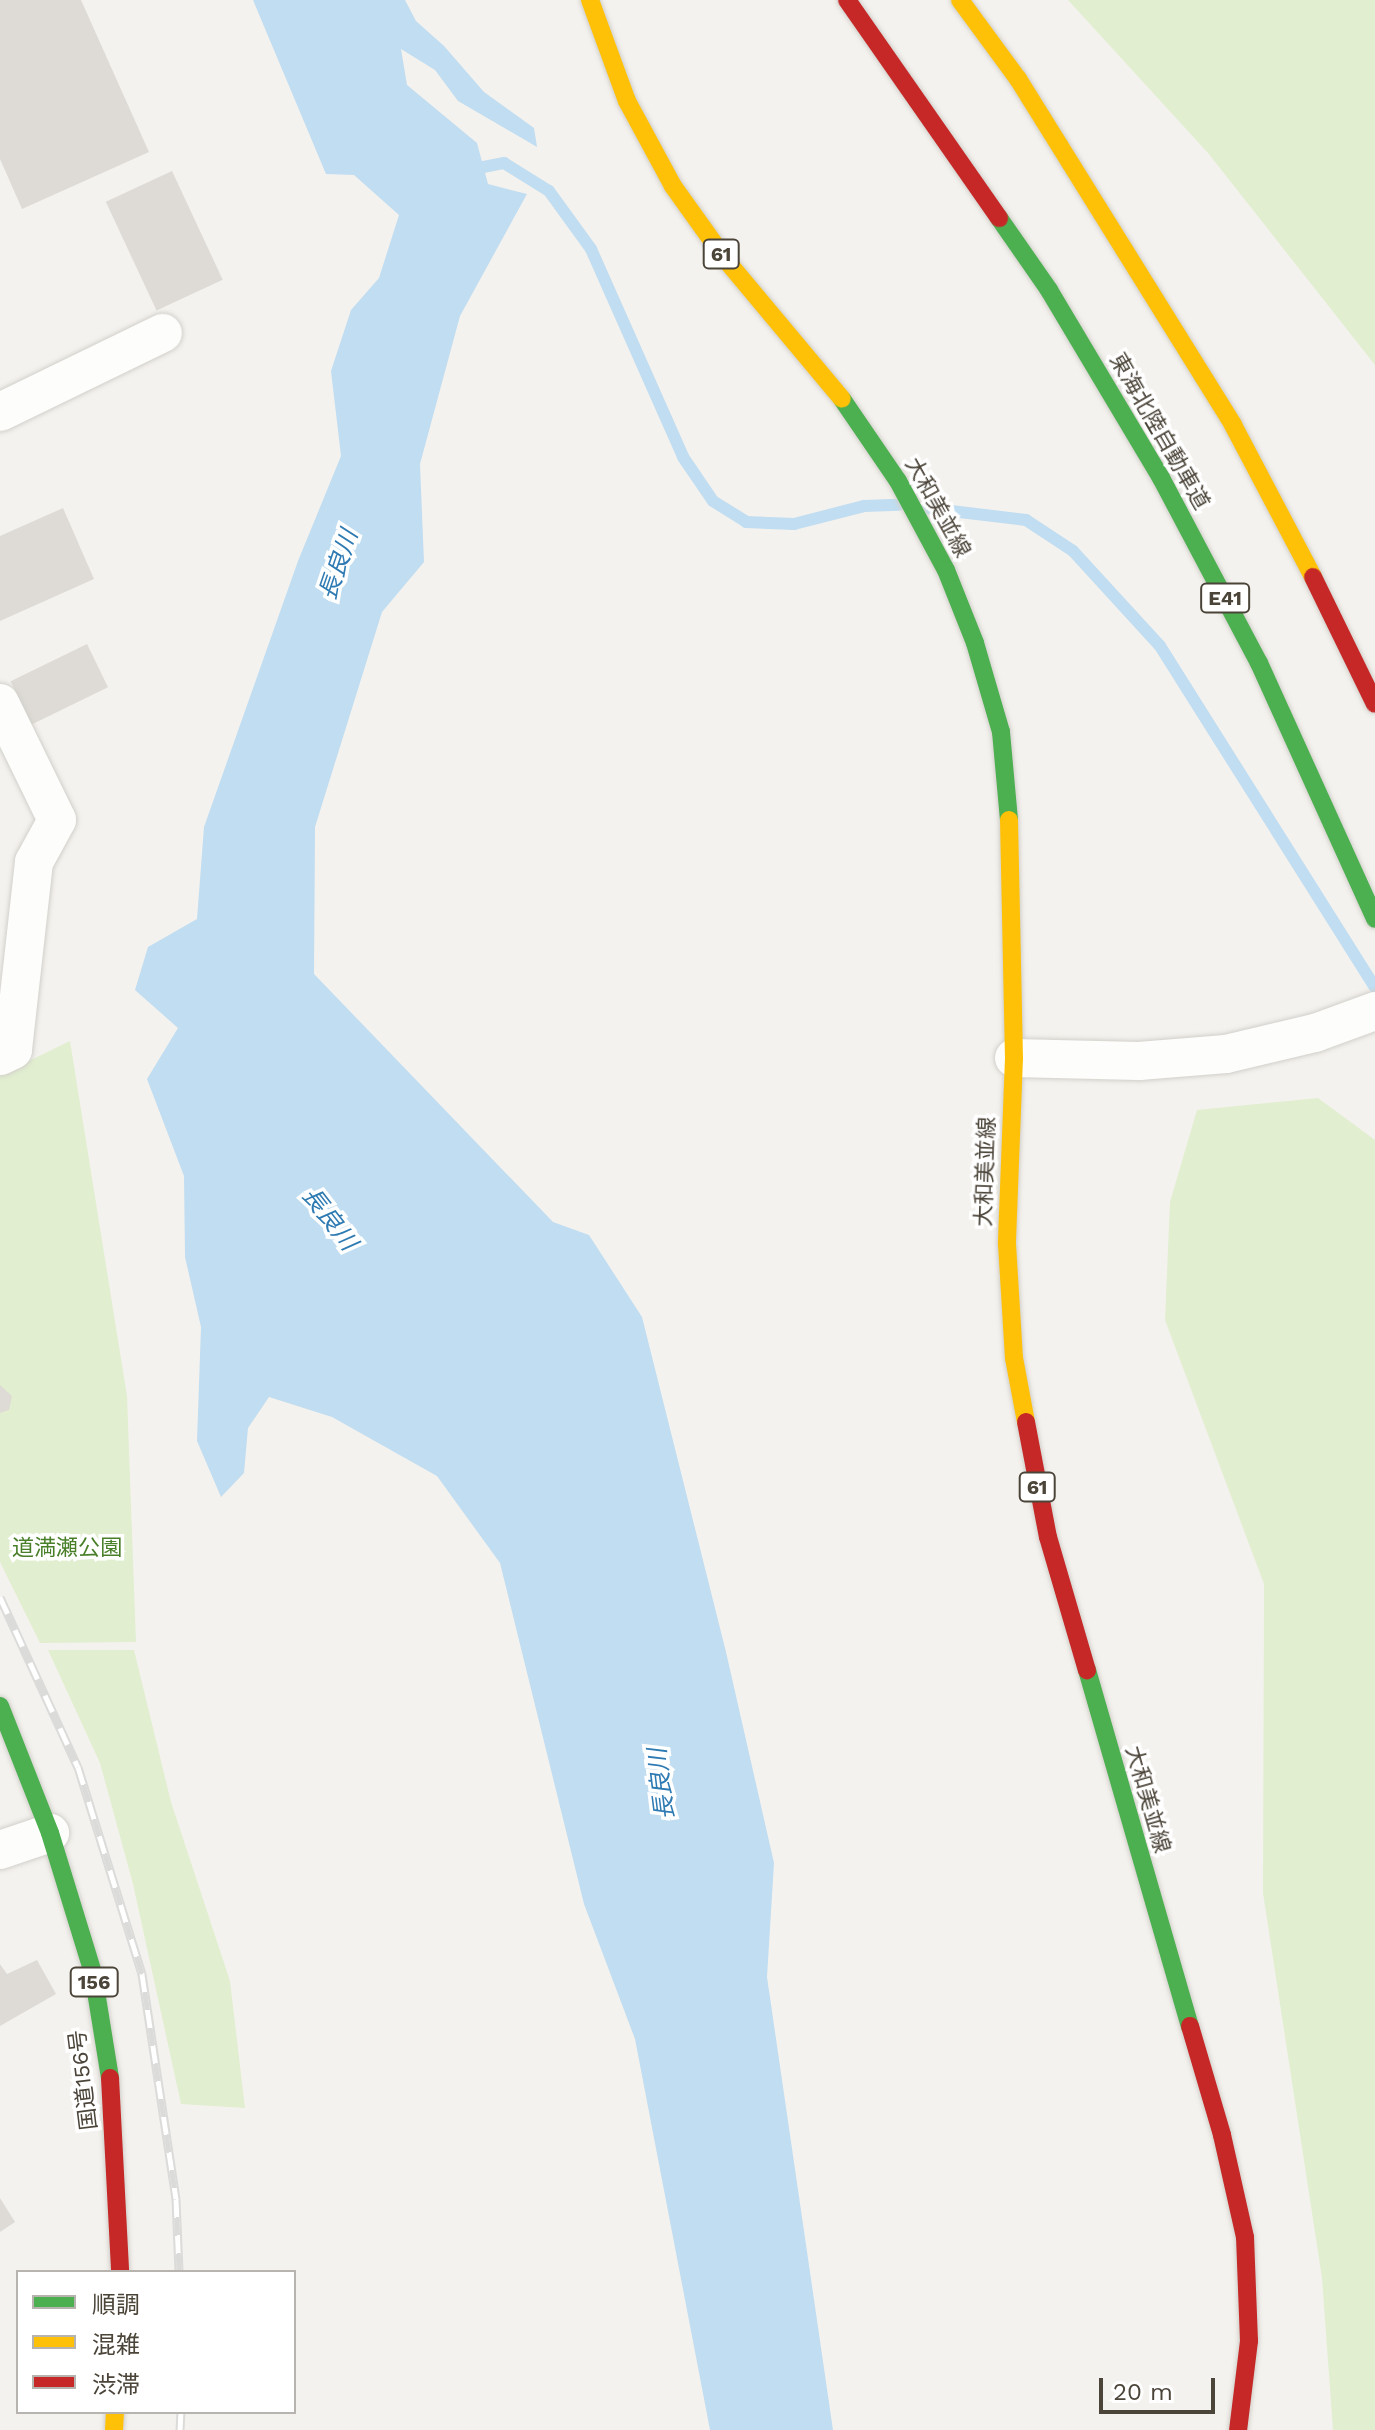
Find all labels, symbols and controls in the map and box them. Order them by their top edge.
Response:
road number: 61 [701,238,741,270]
street label: 東海北陸自動車道 [1105,348,1215,514]
street label: 大和美並線 [900,452,976,562]
water label: 長良川 [314,526,364,604]
road number: E41 [1199,582,1251,614]
street label: 大和美並線 [970,1117,1000,1227]
water label: 長良川 [295,1182,363,1256]
road number: 61 [1017,1471,1057,1503]
park label: 道満瀬公園 [12,1535,122,1561]
street label: 大和美並線 [1120,1742,1176,1856]
water label: 長良川 [643,1747,681,1821]
road number: 156 [68,1966,120,1998]
street label: 国道156号 [64,2028,102,2132]
legend [16,2270,296,2414]
text: 順調 [92,2291,140,2319]
text: 混雑 [92,2331,140,2359]
scale bar [1103,2362,1219,2412]
text: 渋滞 [92,2371,140,2399]
text: 20 m [1113,2378,1173,2406]

